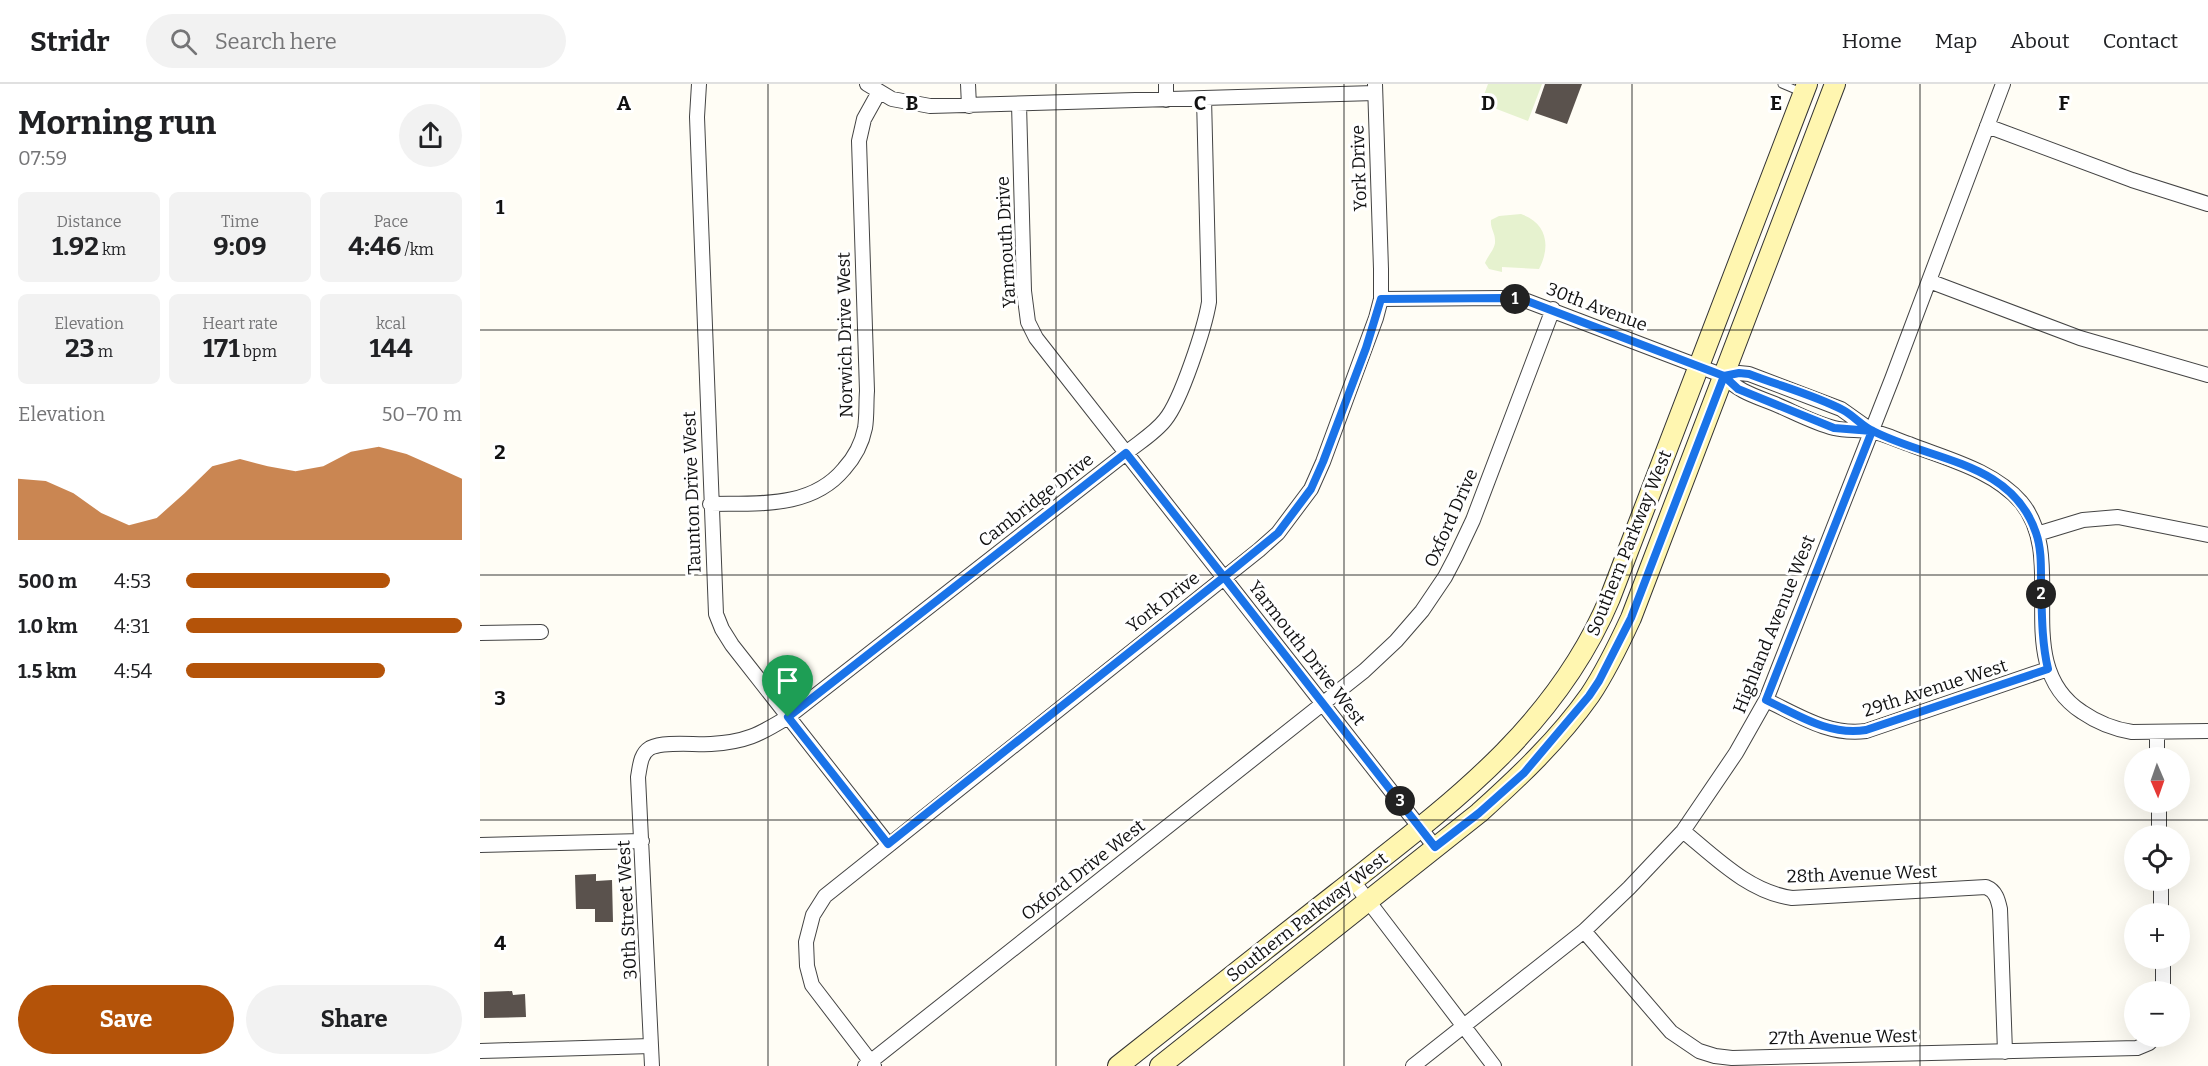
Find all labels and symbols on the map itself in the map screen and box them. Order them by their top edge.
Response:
text: A [617,91,632,115]
text: B [906,91,919,115]
text: C [1194,91,1206,115]
text: D [1481,91,1495,115]
text: E [1770,91,1782,115]
text: F [2058,91,2070,115]
street label: York Drive [1347,124,1371,212]
street label: Yarmouth Drive [992,176,1020,308]
text: 1 [496,195,505,219]
street label: Norwich Drive West [833,251,857,418]
street label: 30th Avenue [1543,278,1651,336]
pin: 1 [1500,284,1530,314]
street label: Taunton Drive West [678,410,706,575]
text: 2 [494,440,506,464]
street label: Southern Parkway West [1582,446,1677,639]
street label: Cambridge Drive [974,448,1098,552]
street label: Oxford Drive [1420,465,1482,571]
street label: Highland Avenue West [1728,531,1820,716]
street label: York Drive [1122,567,1204,637]
street label: Yarmouth Drive West [1244,576,1371,730]
pin: 2 [2026,579,2056,609]
street label: 29th Avenue West [1860,654,2010,722]
pin [762,655,813,717]
text: 3 [494,686,506,710]
north arrow [2124,747,2190,813]
pin: 3 [1385,786,1415,816]
street label: Oxford Drive West [1017,815,1150,925]
street label: 30th Street West [612,839,642,980]
street label: Southern Parkway West [1222,847,1392,987]
street label: 28th Avenue West [1786,860,1938,888]
text: 4 [494,931,506,955]
street label: 27th Avenue West [1768,1025,1918,1049]

